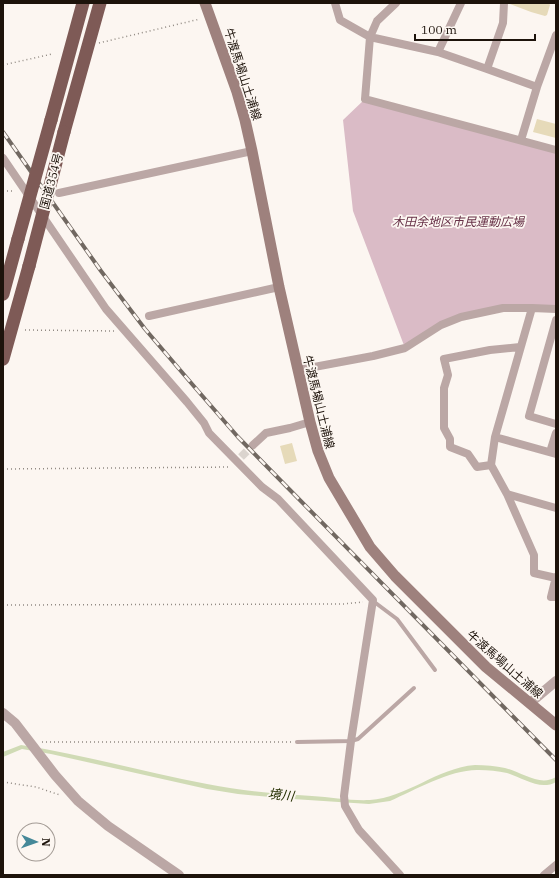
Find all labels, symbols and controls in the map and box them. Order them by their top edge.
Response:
scale bar [415,16,535,42]
text: 100 m [421,22,457,37]
street label: 牛渡馬場山土浦線 [221,26,265,122]
street label: 国道354号 [36,151,66,211]
park label: 木田余地区市民運動広場 [392,214,526,229]
street label: 牛渡馬場山土浦線 [300,354,338,450]
street label: 牛渡馬場山土浦線 [464,627,546,701]
water label: 境川 [267,785,297,805]
north arrow [16,822,56,862]
text: N [39,838,53,847]

